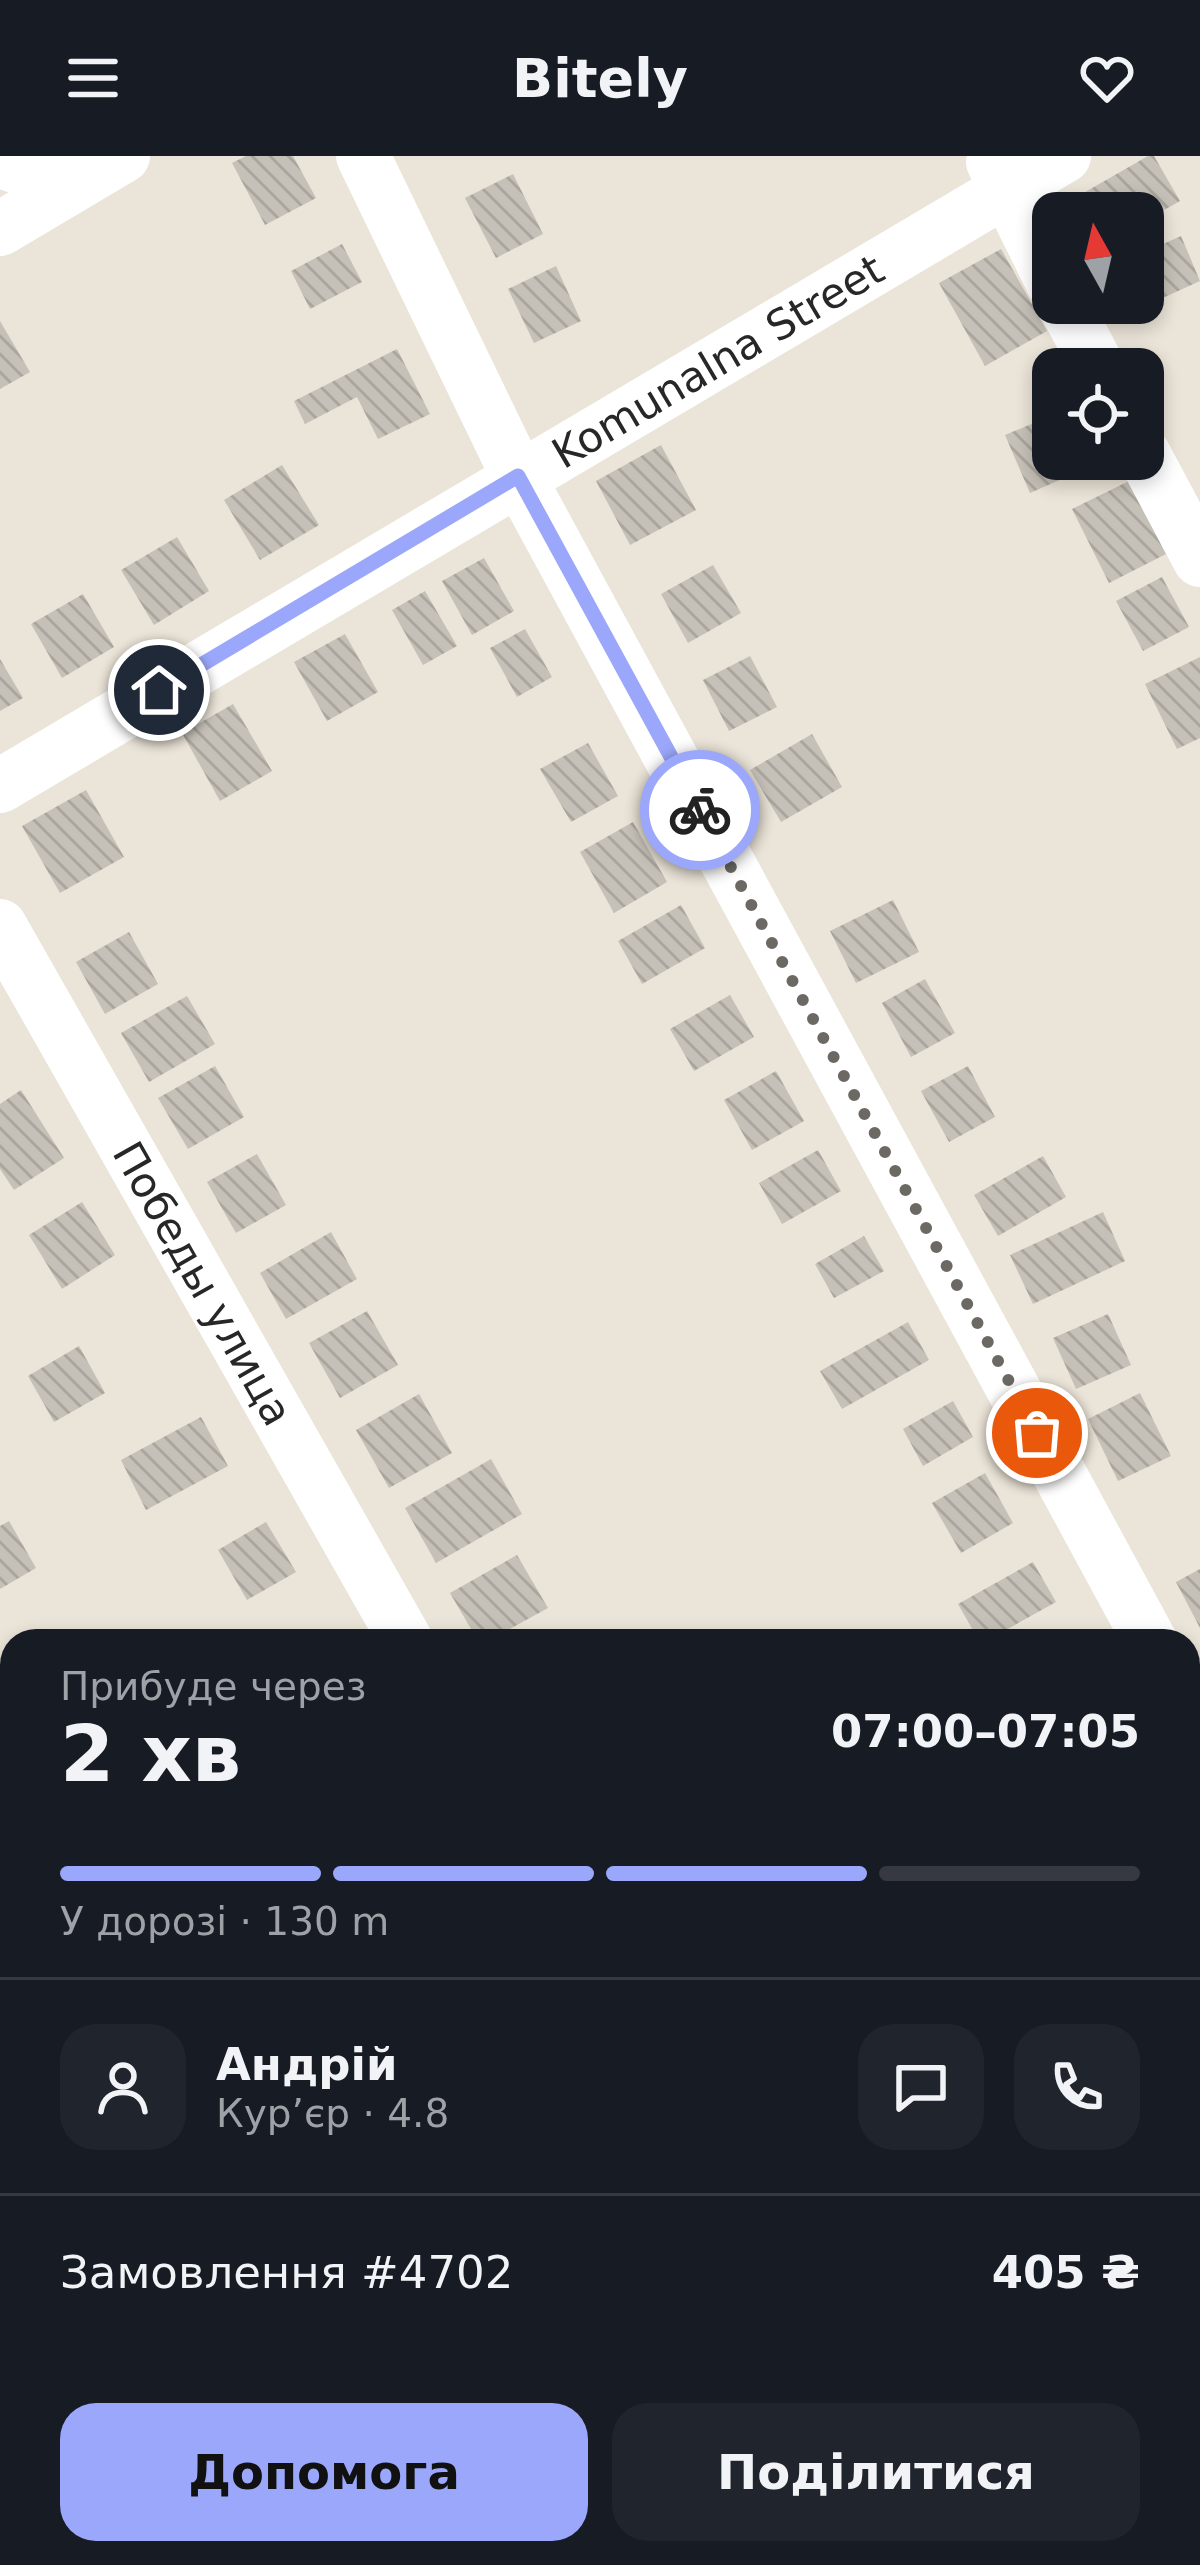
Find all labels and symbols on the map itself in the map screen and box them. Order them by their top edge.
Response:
north arrow [1032,192,1164,324]
street label: Komunalna Street [544,245,892,478]
pin [108,639,210,741]
courier [640,750,760,870]
street label: Победы улица [103,1133,302,1434]
pin [986,1382,1088,1484]

